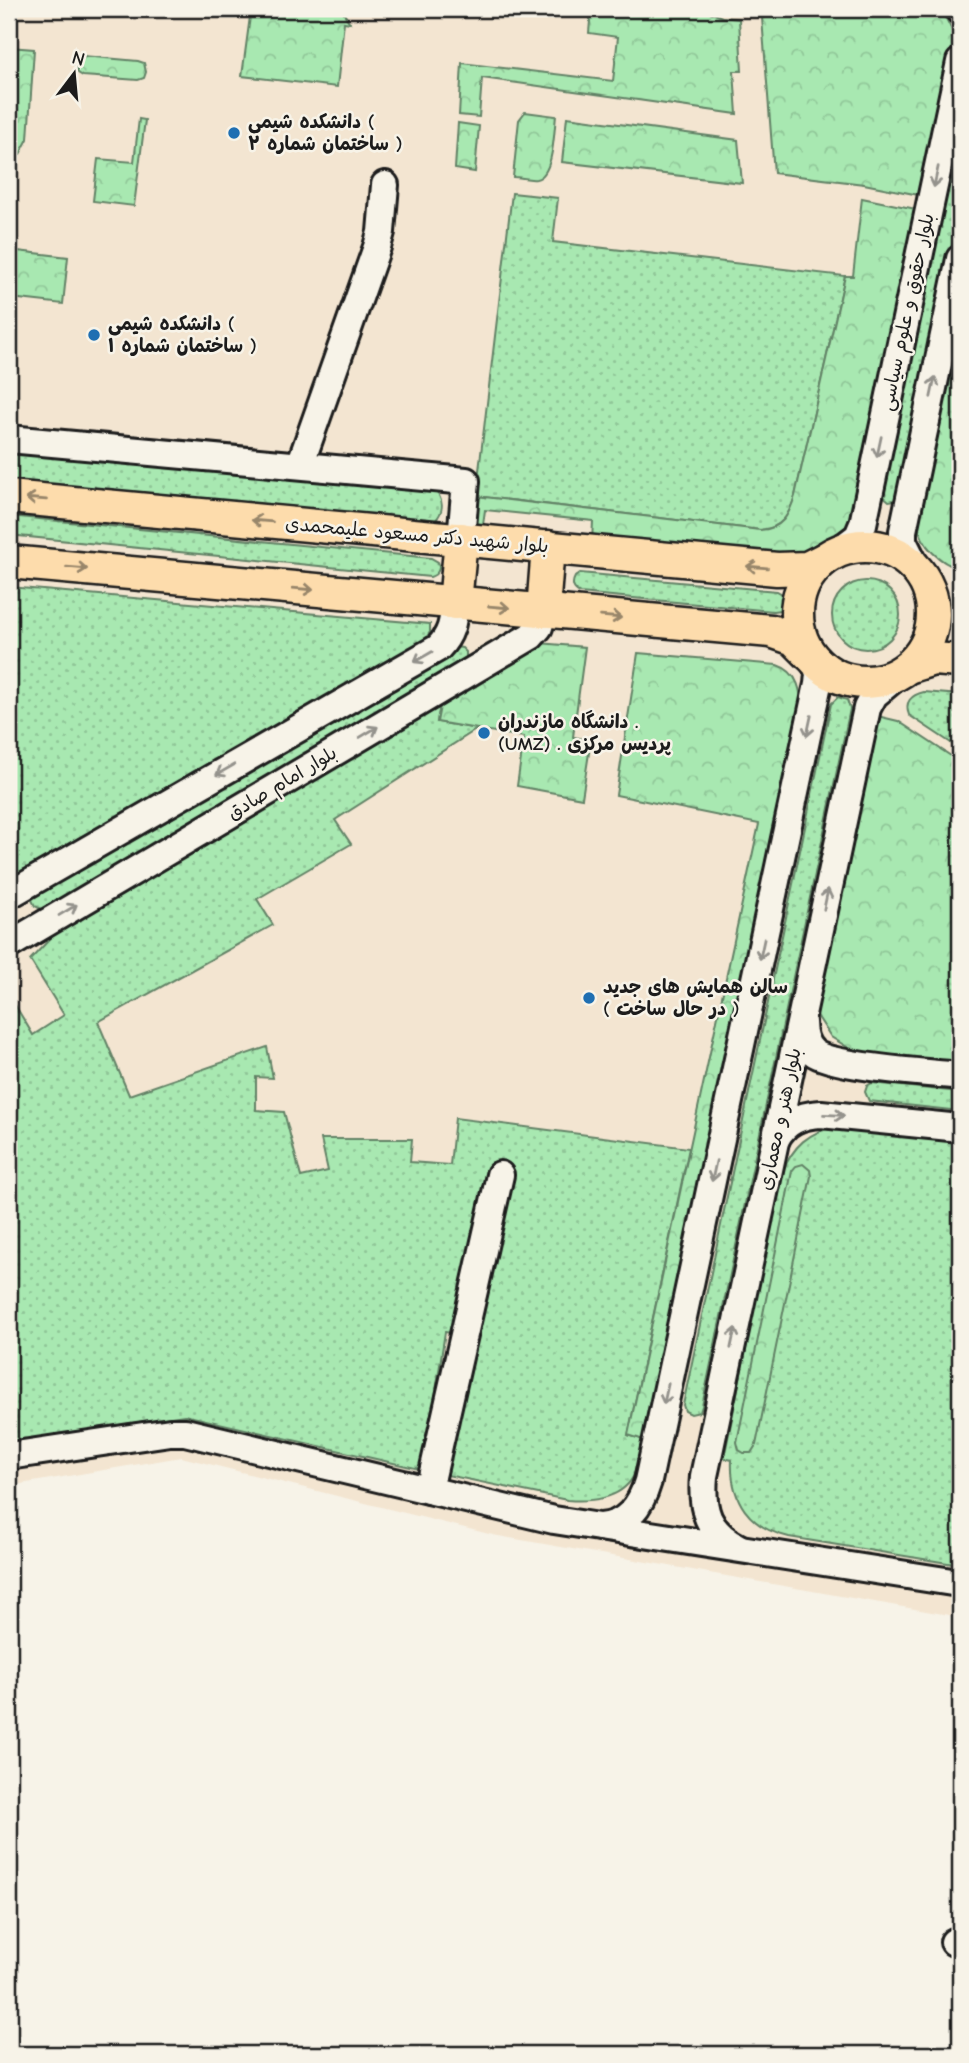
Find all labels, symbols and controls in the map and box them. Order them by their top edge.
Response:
north arrow [38,38,108,108]
text: N [69,46,87,71]
place label: دانشکده شیمی ( ساختمان شماره ۲ ) [248,111,403,155]
marker: دانشکده شیمی ( ساختمان شماره ۲ ) [226,125,242,141]
one-way arrow [929,165,942,187]
street label: بلوار حقوق و علوم سیاسی [875,211,942,413]
place label: دانشکده شیمی ( ساختمان شماره ۱ ) [108,313,257,357]
marker: دانشکده شیمی ( ساختمان شماره ۱ ) [86,327,102,343]
one-way arrow [927,376,941,399]
one-way arrow [872,435,886,458]
one-way arrow [25,492,47,505]
street label: بلوار شهید دکتر مسعود علیمحمدی [284,513,550,558]
one-way arrow [251,514,274,527]
one-way arrow [746,560,769,573]
one-way arrow [65,562,88,575]
one-way arrow [291,583,314,596]
one-way arrow [487,600,510,613]
one-way arrow [599,611,621,624]
one-way arrow [413,650,433,664]
place label: دانشگاه مازندران . (UMZ) . پردیس مرکزی [498,710,671,756]
one-way arrow [802,714,815,737]
one-way arrow [358,725,378,739]
marker: دانشگاه مازندران . (UMZ) . پردیس مرکزی [476,725,492,741]
street label: بلوار امام صادق [223,742,342,827]
one-way arrow [216,763,236,777]
one-way arrow [820,888,834,911]
one-way arrow [57,903,77,917]
one-way arrow [754,937,768,960]
place label: سالن همایش های جدید ( در حال ساخت ) [603,976,788,1020]
marker: سالن همایش های جدید ( در حال ساخت ) [581,990,597,1006]
street label: بلوار هنر و معماری [754,1046,806,1192]
one-way arrow [823,1108,846,1121]
one-way arrow [707,1159,720,1182]
one-way arrow [727,1327,741,1350]
one-way arrow [659,1382,673,1405]

